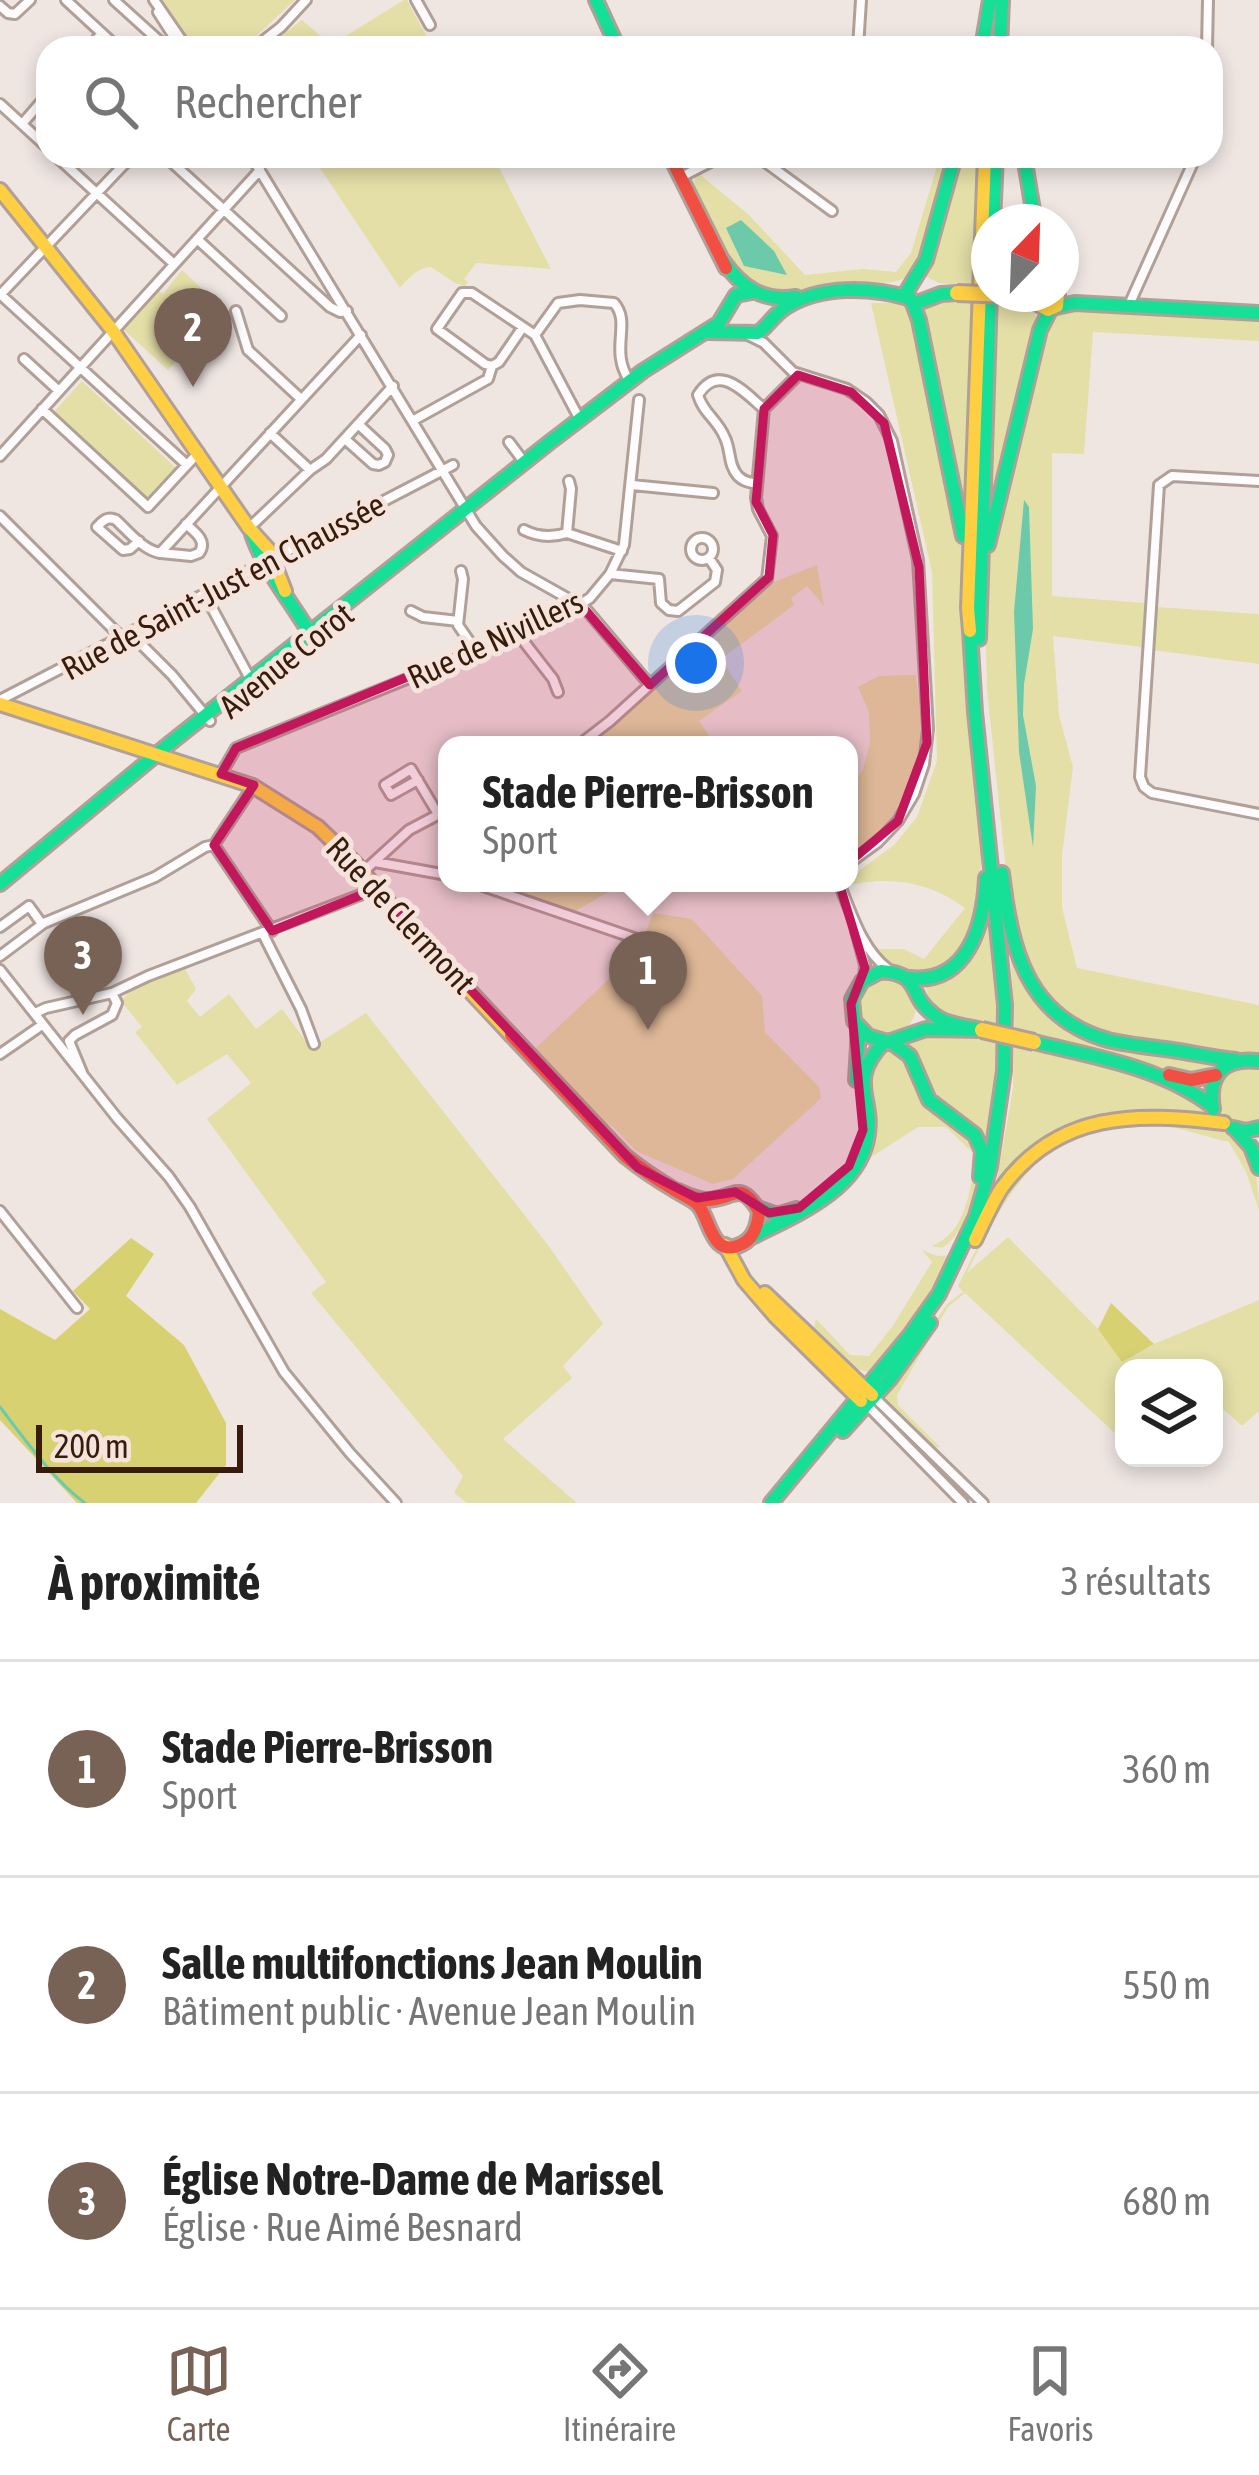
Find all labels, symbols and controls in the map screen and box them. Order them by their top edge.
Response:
search box [36,36,1223,168]
icon: search [78,69,144,135]
text: Rechercher [174,76,361,128]
north arrow [971,204,1079,312]
pin: 2 [154,288,232,387]
street label: Rue de Saint-Just en Chaussée [55,485,391,687]
street label: Rue de Nivillers [401,582,589,696]
street label: Avenue Corot [211,595,361,725]
your location [666,633,726,693]
popup [438,736,858,892]
text: Stade Pierre-Brisson [482,766,814,818]
text: Sport [482,818,558,862]
street label: Rue de Clermont [319,829,483,1001]
pin: 3 [44,916,122,1015]
pin: 1 [609,931,687,1030]
map controls [1115,1359,1223,1467]
button: layers [1115,1359,1223,1467]
scale bar [36,1419,243,1472]
text: 200 m [54,1427,129,1465]
text: À proximité [48,1552,261,1611]
text: 3 résultats [1061,1559,1211,1603]
text: Stade Pierre-Brisson [162,1721,493,1773]
text: 1 [78,1747,96,1791]
text: 360 m [1123,1747,1211,1791]
text: Sport [162,1773,238,1817]
text: Salle multifonctions Jean Moulin [162,1937,702,1989]
text: 2 [78,1963,96,2007]
text: 550 m [1123,1963,1211,2007]
text: Bâtiment public · Avenue Jean Moulin [162,1989,696,2033]
text: Église Notre-Dame de Marissel [162,2153,663,2205]
text: 3 [78,2179,96,2223]
text: 680 m [1123,2179,1211,2223]
text: Église · Rue Aimé Besnard [162,2205,523,2249]
tab: Carte [166,2338,232,2448]
tab: Itinéraire [563,2338,676,2448]
tab: Favoris [1008,2338,1093,2448]

